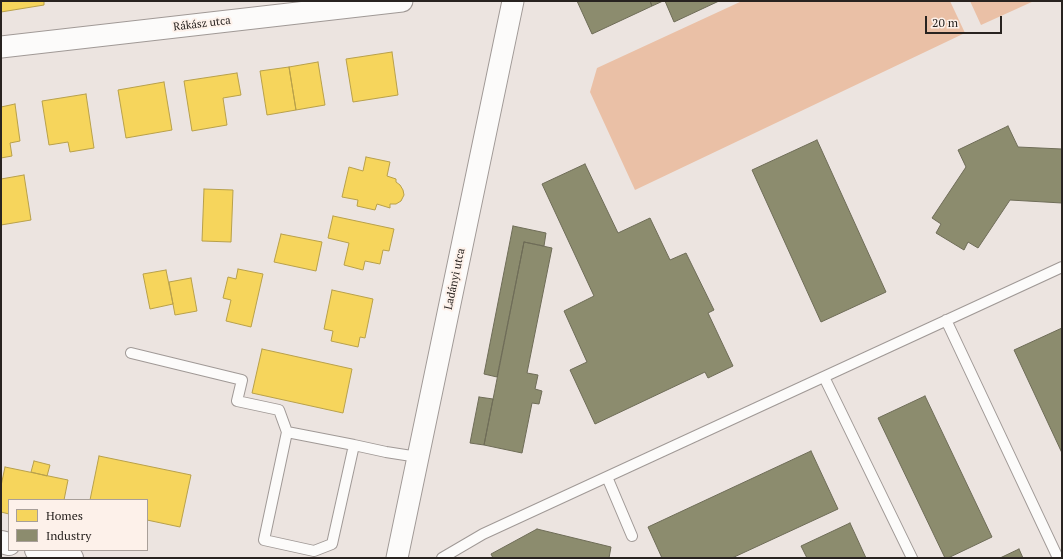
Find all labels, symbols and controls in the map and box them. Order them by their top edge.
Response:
scale bar [927,8,1004,34]
street label: Rákász utca [173,14,231,34]
text: 20 m [932,15,958,30]
street label: Ladányi utca [442,247,468,311]
legend [8,499,148,551]
text: Homes [46,508,83,523]
text: Industry [46,528,91,543]

